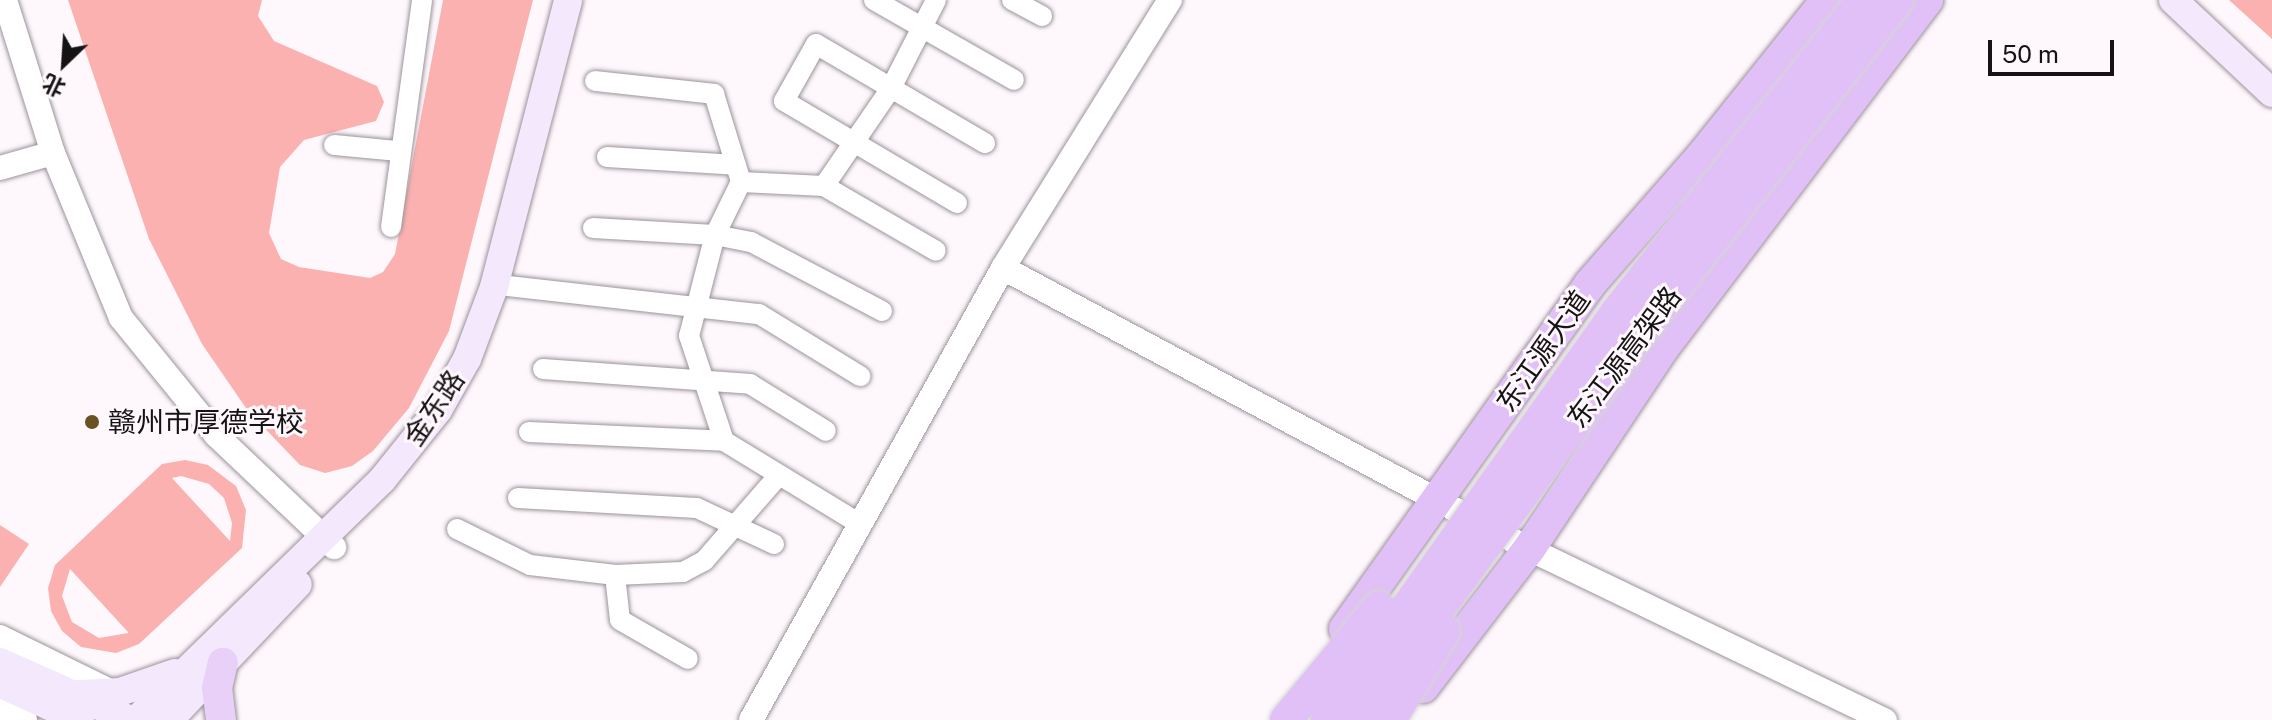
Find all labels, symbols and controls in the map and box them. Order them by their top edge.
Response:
north arrow [24,24,104,104]
scale bar [1992,24,2118,74]
text: 50 m [2002,40,2059,68]
text: 北 [38,69,69,102]
street label: 东江源高架路 [1560,280,1688,434]
street label: 东江源大道 [1489,284,1597,418]
street label: 金东路 [397,364,471,452]
place label: 赣州市厚德学校 [108,405,304,439]
marker: 赣州市厚德学校 [83,413,101,431]

